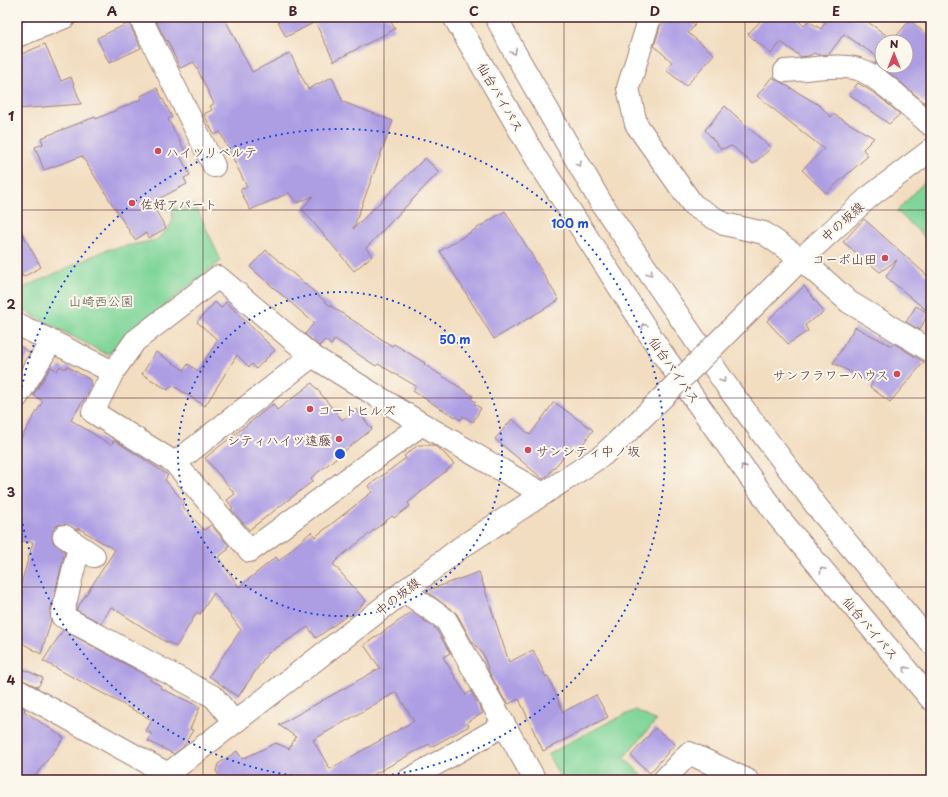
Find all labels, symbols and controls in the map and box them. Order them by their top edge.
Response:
text: A [107,1,117,20]
text: B [289,1,298,20]
text: C [469,1,479,20]
text: D [650,1,660,20]
text: E [832,1,840,20]
north arrow [874,34,914,74]
text: N [890,35,899,52]
one-way arrow [510,47,517,55]
street label: 仙台バイパス [473,59,529,135]
text: 1 [8,106,14,125]
place label: ハイツリベルテ [166,142,257,161]
marker: ハイツリベルテ [153,146,163,156]
one-way arrow [574,160,581,168]
place label: 佐好アパート [140,194,217,213]
street label: 中の坂線 [816,196,868,245]
marker: 佐好アパート [127,198,137,208]
text: 100 m [551,214,589,232]
place label: コーポ山田 [812,249,877,268]
marker: コーポ山田 [880,253,890,263]
one-way arrow [645,269,653,276]
park label: 山崎西公園 [68,291,134,310]
text: 2 [6,294,16,313]
one-way arrow [642,323,649,330]
text: 50 m [439,330,471,348]
street label: 仙台バイパス [645,333,705,407]
place label: サンフラワーハウス [773,365,889,384]
marker: サンフラワーハウス [892,369,902,379]
one-way arrow [719,376,726,383]
place label: コートヒルズ [318,400,396,419]
marker: コートヒルズ [305,404,315,414]
place label: シティハイツ遠藤 [227,430,331,449]
marker: シティハイツ遠藤 [334,434,344,444]
place label: サンシティ中ノ坂 [536,441,640,460]
marker: サンシティ中ノ坂 [523,445,533,455]
centre of rings [333,447,347,461]
one-way arrow [740,464,748,471]
text: 3 [7,482,16,501]
one-way arrow [820,567,827,574]
street label: 中の坂線 [371,572,424,619]
street label: 仙台バイパス [839,592,903,664]
one-way arrow [903,667,910,674]
text: 4 [7,670,16,689]

